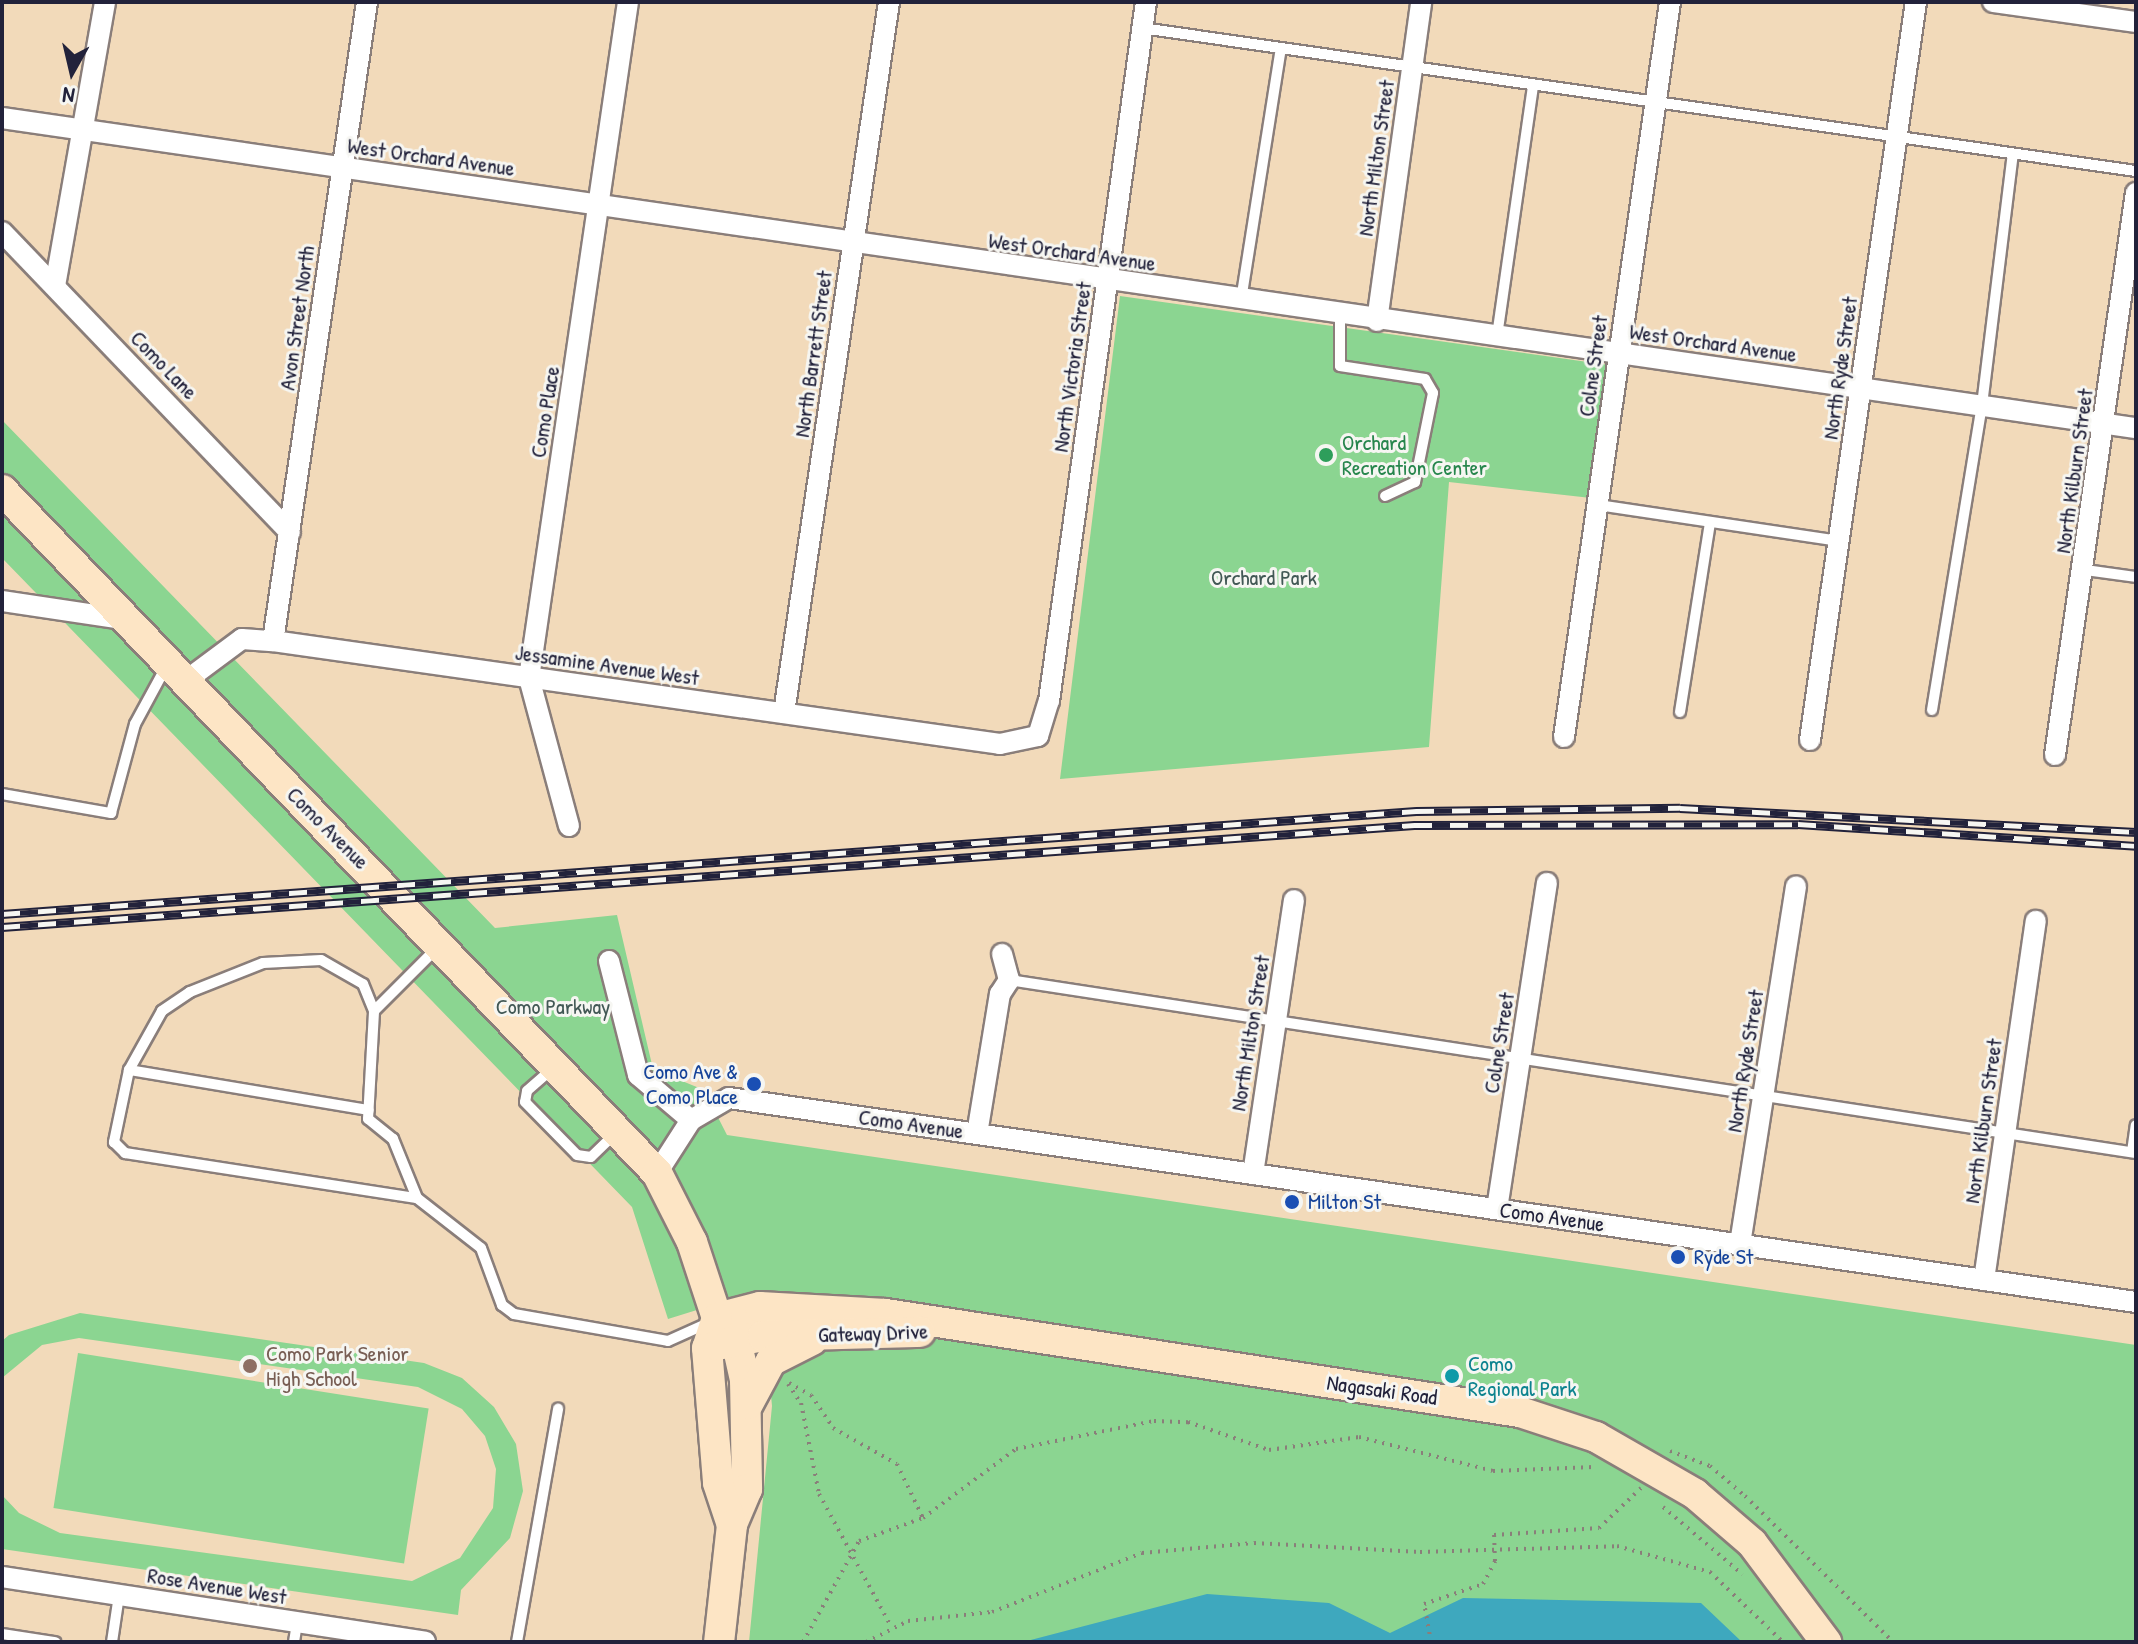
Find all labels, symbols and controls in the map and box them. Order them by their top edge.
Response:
north arrow [32,32,112,112]
street label: North Milton Street [1352,78,1400,238]
text: N [61,80,77,111]
street label: West Orchard Avenue [346,132,516,182]
street label: West Orchard Avenue [987,227,1157,277]
street label: Avon Street North [274,244,320,392]
street label: North Barrett Street [788,269,838,439]
street label: North Victoria Street [1047,280,1097,454]
street label: North Ryde Street [1817,295,1863,441]
street label: Colne Street [1573,314,1613,418]
street label: West Orchard Avenue [1628,318,1798,368]
street label: Como Lane [125,325,203,405]
street label: Como Place [525,364,565,460]
street label: North Kilburn Street [2049,387,2099,555]
place label: Orchard Recreation Center [1342,429,1487,480]
marker: Orchard Recreation Center [1317,446,1335,464]
park label: Orchard Park [1211,565,1317,591]
street label: Jessamine Avenue West [513,639,701,691]
street label: Como Avenue [281,781,375,875]
street label: North Milton Street [1225,953,1275,1113]
street label: North Ryde Street [1721,988,1769,1134]
street label: Colne Street [1478,991,1520,1095]
park label: Como Parkway [496,994,610,1020]
street label: North Kilburn Street [1958,1037,2008,1205]
place label: Como Ave & Como Place [643,1058,738,1110]
marker: Como Ave & Como Place [745,1075,763,1093]
street label: Como Avenue [857,1104,965,1144]
place label: Milton St [1308,1189,1381,1215]
marker: Milton St [1283,1193,1301,1211]
street label: Como Avenue [1498,1197,1606,1237]
place label: Ryde St [1694,1244,1753,1270]
marker: Ryde St [1669,1248,1687,1266]
street label: Gateway Drive [818,1318,928,1348]
place label: Como Park Senior High School [266,1340,409,1392]
place label: Como Regional Park [1468,1350,1577,1402]
marker: Como Park Senior High School [241,1357,259,1375]
marker: Como Regional Park [1443,1367,1461,1385]
street label: Nagasaki Road [1325,1369,1439,1411]
street label: Rose Avenue West [146,1562,288,1610]

